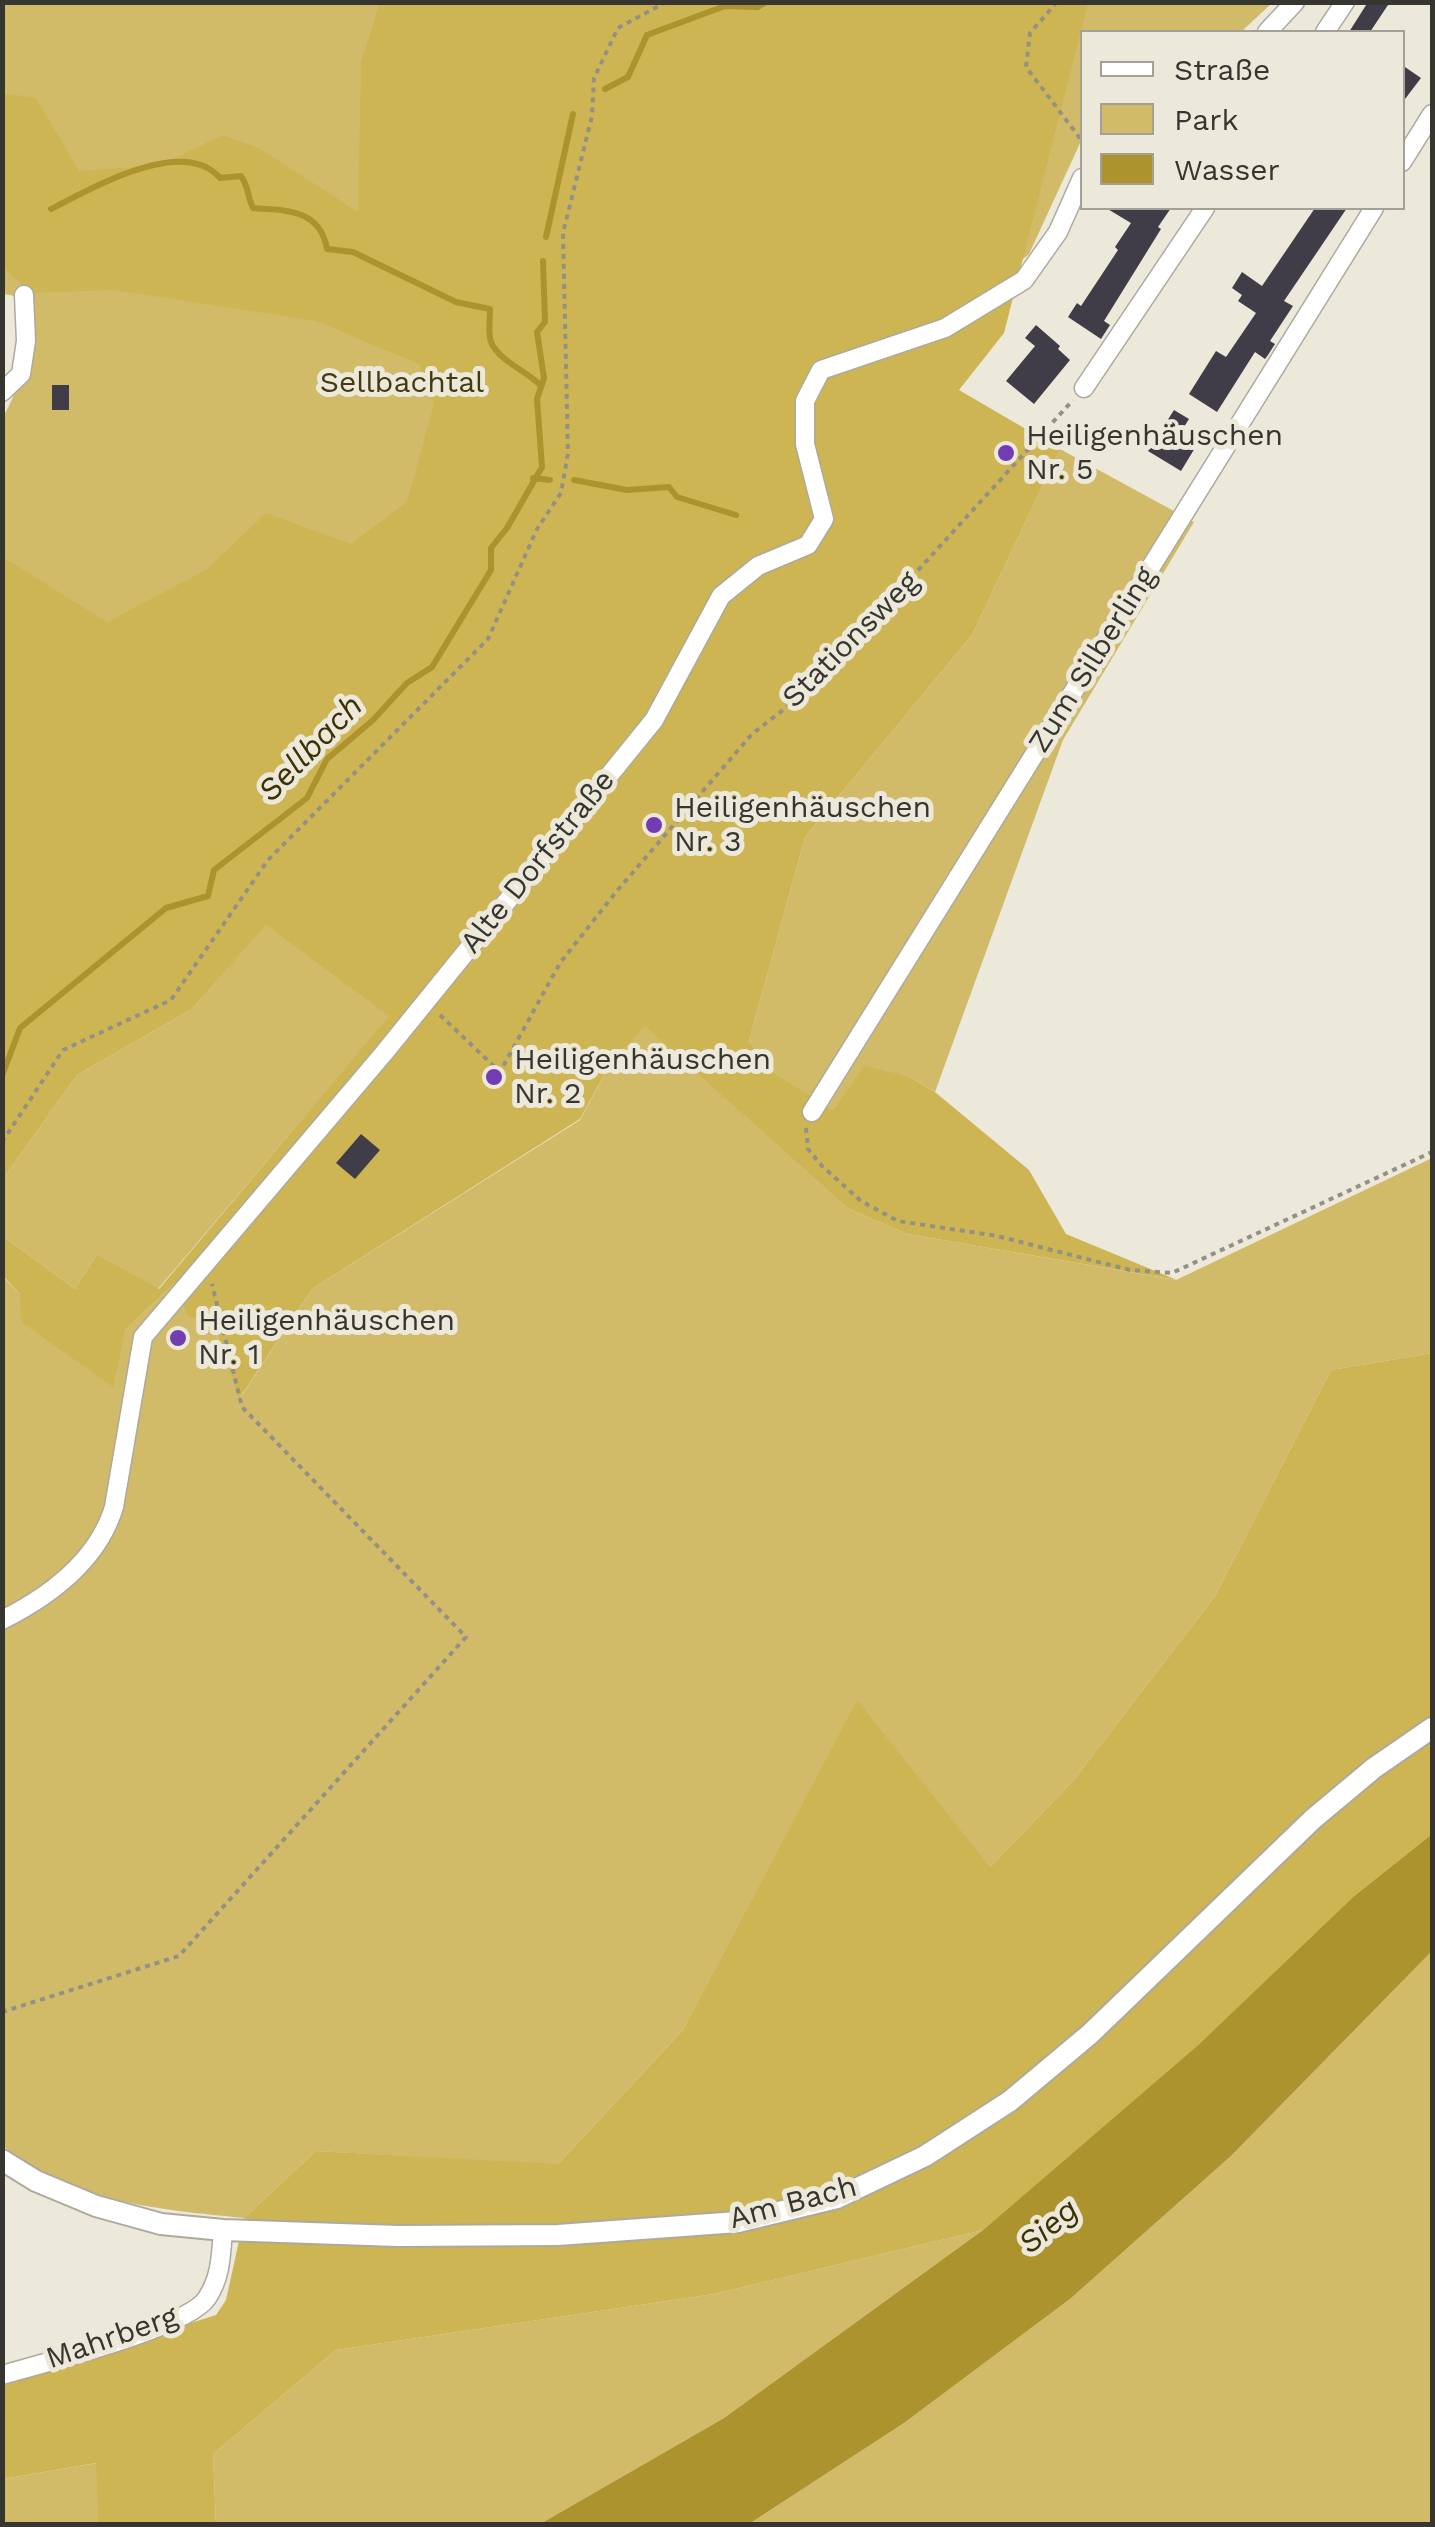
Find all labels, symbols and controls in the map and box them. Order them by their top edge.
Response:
legend [1080,30,1405,210]
text: Straße [1174,52,1270,87]
text: Park [1174,102,1239,137]
text: Wasser [1174,152,1280,187]
park label: Sellbachtal [320,365,484,401]
place label: Heiligenhäuschen Nr. 5 [1026,418,1283,488]
marker: Heiligenhäuschen Nr. 5 [995,442,1017,464]
street label: Zum Silberling [1022,561,1164,759]
street label: Stationsweg [775,564,927,716]
water label: Sellbach [251,687,371,811]
street label: Alte Dorfstraße [453,763,623,961]
place label: Heiligenhäuschen Nr. 3 [674,790,931,860]
marker: Heiligenhäuschen Nr. 3 [643,814,665,836]
place label: Heiligenhäuschen Nr. 2 [514,1042,771,1112]
marker: Heiligenhäuschen Nr. 2 [483,1066,505,1088]
place label: Heiligenhäuschen Nr. 1 [198,1303,455,1374]
marker: Heiligenhäuschen Nr. 1 [167,1327,189,1349]
street label: Am Bach [725,2169,861,2237]
water label: Sieg [1011,2191,1087,2263]
street label: Mahrberg [41,2299,183,2377]

